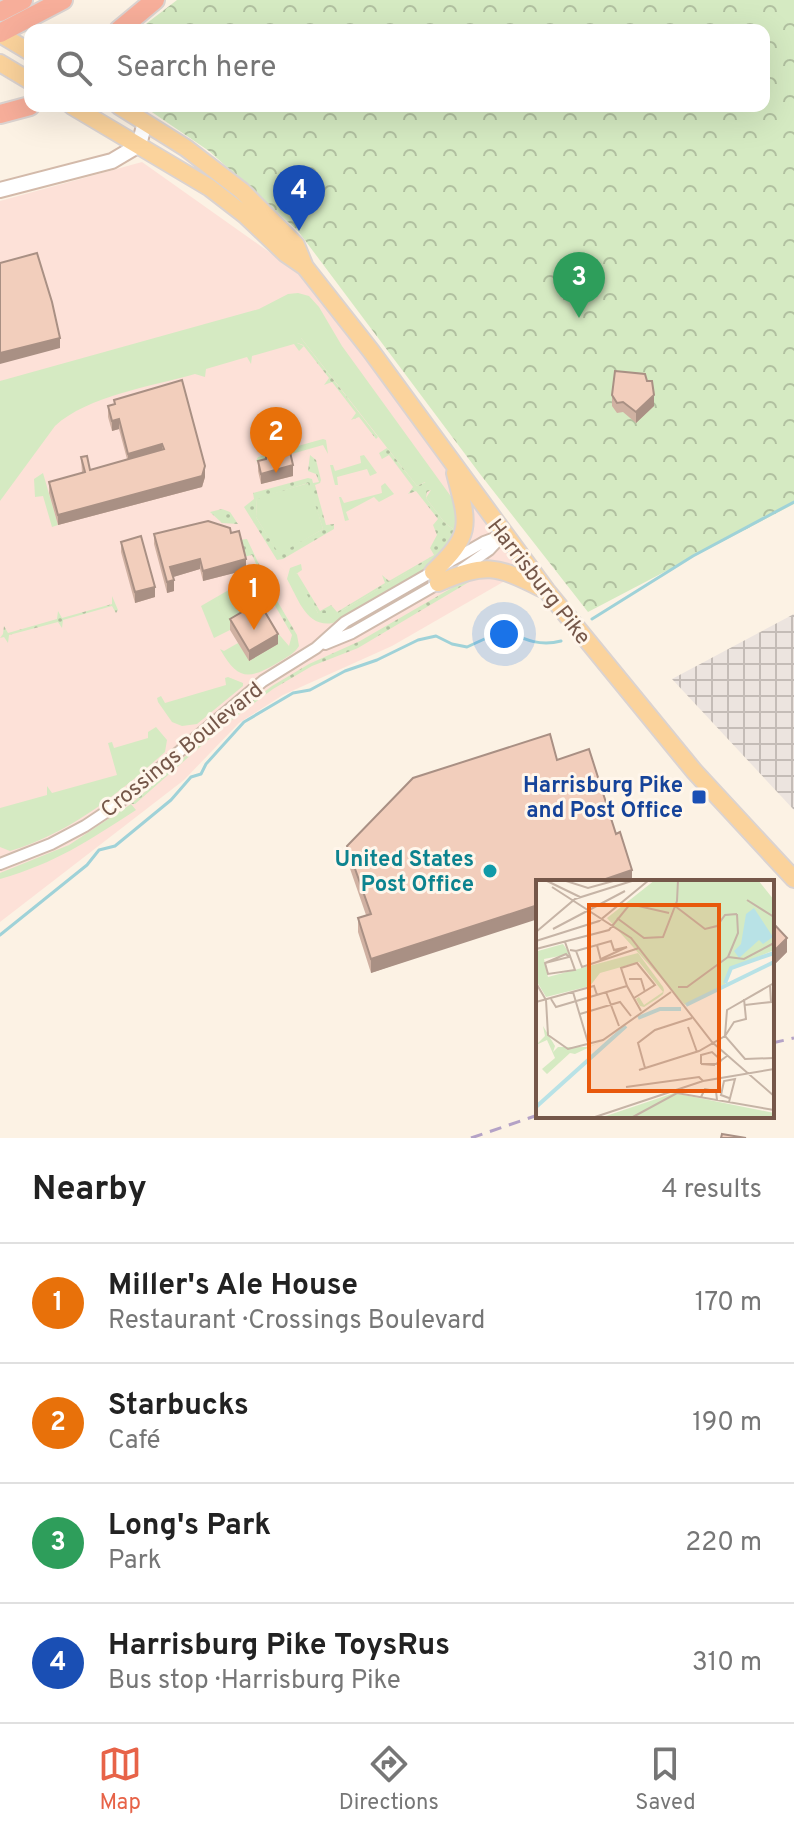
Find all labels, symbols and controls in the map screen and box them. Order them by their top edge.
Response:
search box [24,24,770,112]
icon: search [52,46,96,90]
text: Search here [116,50,276,87]
pin: 4 [273,165,325,231]
pin: 3 [553,252,605,318]
pin: 2 [250,407,302,473]
street label: Harrisburg Pike [481,514,596,651]
pin: 1 [228,564,280,630]
your location [484,614,524,654]
street label: Crossings Boulevard [96,677,269,825]
place label: Harrisburg Pike and Post Office [523,773,683,825]
marker: Harrisburg Pike and Post Office [690,788,708,806]
place label: United States Post Office [335,847,474,899]
marker: United States Post Office [481,862,499,880]
inset map [536,880,774,1118]
text: Nearby [32,1169,147,1212]
text: 4 results [661,1174,762,1207]
text: Miller's Ale House [108,1268,358,1305]
text: 1 [53,1287,63,1320]
text: 170 m [695,1287,762,1320]
text: Restaurant · Crossings Boulevard [108,1305,485,1338]
text: Starbucks [108,1388,249,1425]
text: 2 [50,1407,66,1440]
text: 190 m [692,1407,762,1440]
text: Café [108,1425,161,1458]
text: Long's Park [108,1508,271,1545]
text: 3 [50,1527,66,1560]
text: 220 m [685,1527,762,1560]
text: Park [108,1545,162,1578]
text: Harrisburg Pike ToysRus [108,1628,450,1665]
text: 4 [50,1647,66,1680]
text: 310 m [692,1647,762,1680]
text: Bus stop · Harrisburg Pike [108,1665,401,1698]
tab: Map [98,1742,142,1817]
tab: Directions [339,1742,439,1817]
tab: Saved [635,1742,696,1817]

